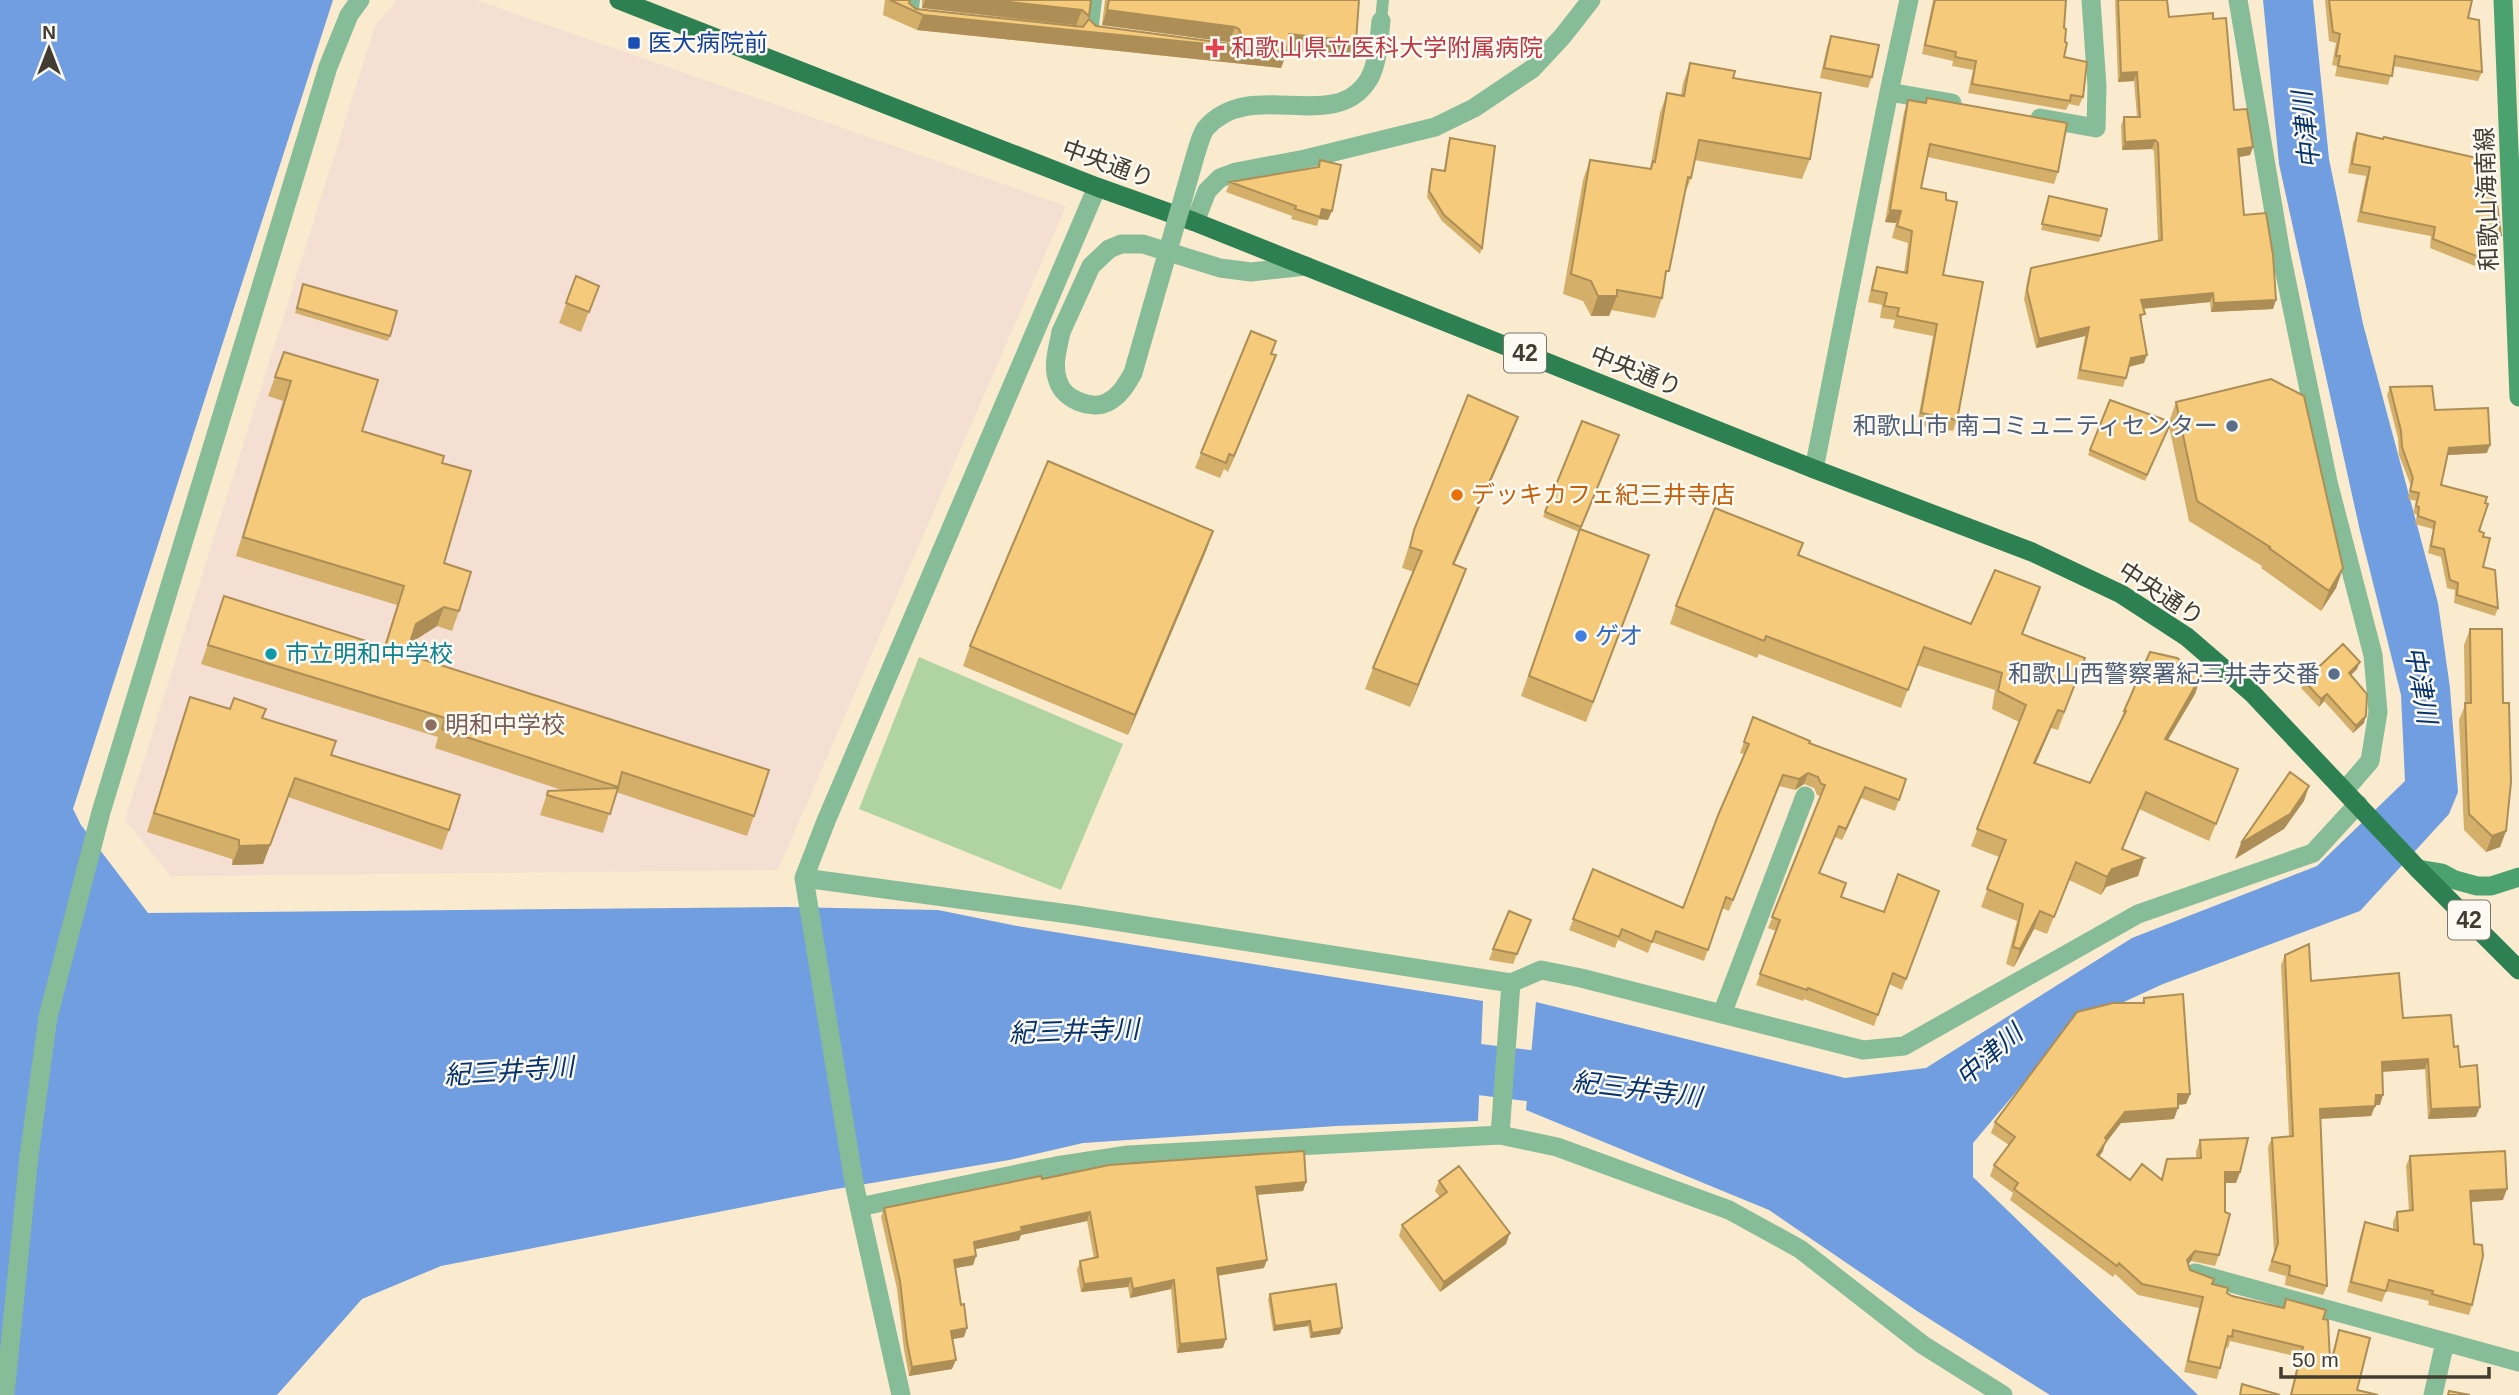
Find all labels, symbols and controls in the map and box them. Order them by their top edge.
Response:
north arrow [14,14,84,84]
text: N [42,22,56,43]
place label: 医大病院前 [648,29,768,56]
place label: 和歌山県立医科大学附属病院 [1231,34,1543,61]
marker: 医大病院前 [626,35,642,51]
marker: 和歌山県立医科大学附属病院 [1205,38,1225,58]
water label: 中津川 [2287,87,2325,170]
street label: 和歌山海南線 [2470,127,2503,271]
street label: 中央通り [1058,134,1158,193]
road number: 42 [1504,334,1546,372]
street label: 中央通り [1587,340,1686,401]
place label: 和歌山市 南コミュニティセンター [1853,412,2218,439]
marker: 和歌山市 南コミュニティセンター [2224,418,2240,434]
place label: デッキカフェ紀三井寺店 [1471,481,1735,508]
marker: デッキカフェ紀三井寺店 [1449,487,1465,503]
street label: 中央通り [2114,556,2209,631]
place label: ゲオ [1595,622,1643,649]
marker: ゲオ [1573,628,1589,644]
place label: 市立明和中学校 [285,640,453,667]
water label: 中津川 [2399,644,2443,729]
marker: 市立明和中学校 [263,646,279,662]
place label: 和歌山西警察署紀三井寺交番 [2008,660,2320,687]
marker: 和歌山西警察署紀三井寺交番 [2326,666,2342,682]
place label: 明和中学校 [445,711,565,738]
marker: 明和中学校 [423,717,439,733]
road number: 42 [2448,900,2490,939]
water label: 紀三井寺川 [1009,1014,1142,1048]
water label: 中津川 [1950,1016,2031,1092]
water label: 紀三井寺川 [443,1051,578,1090]
water label: 紀三井寺川 [1571,1066,1706,1112]
scale bar [2281,1336,2489,1380]
text: 50 m [2292,1348,2339,1371]

